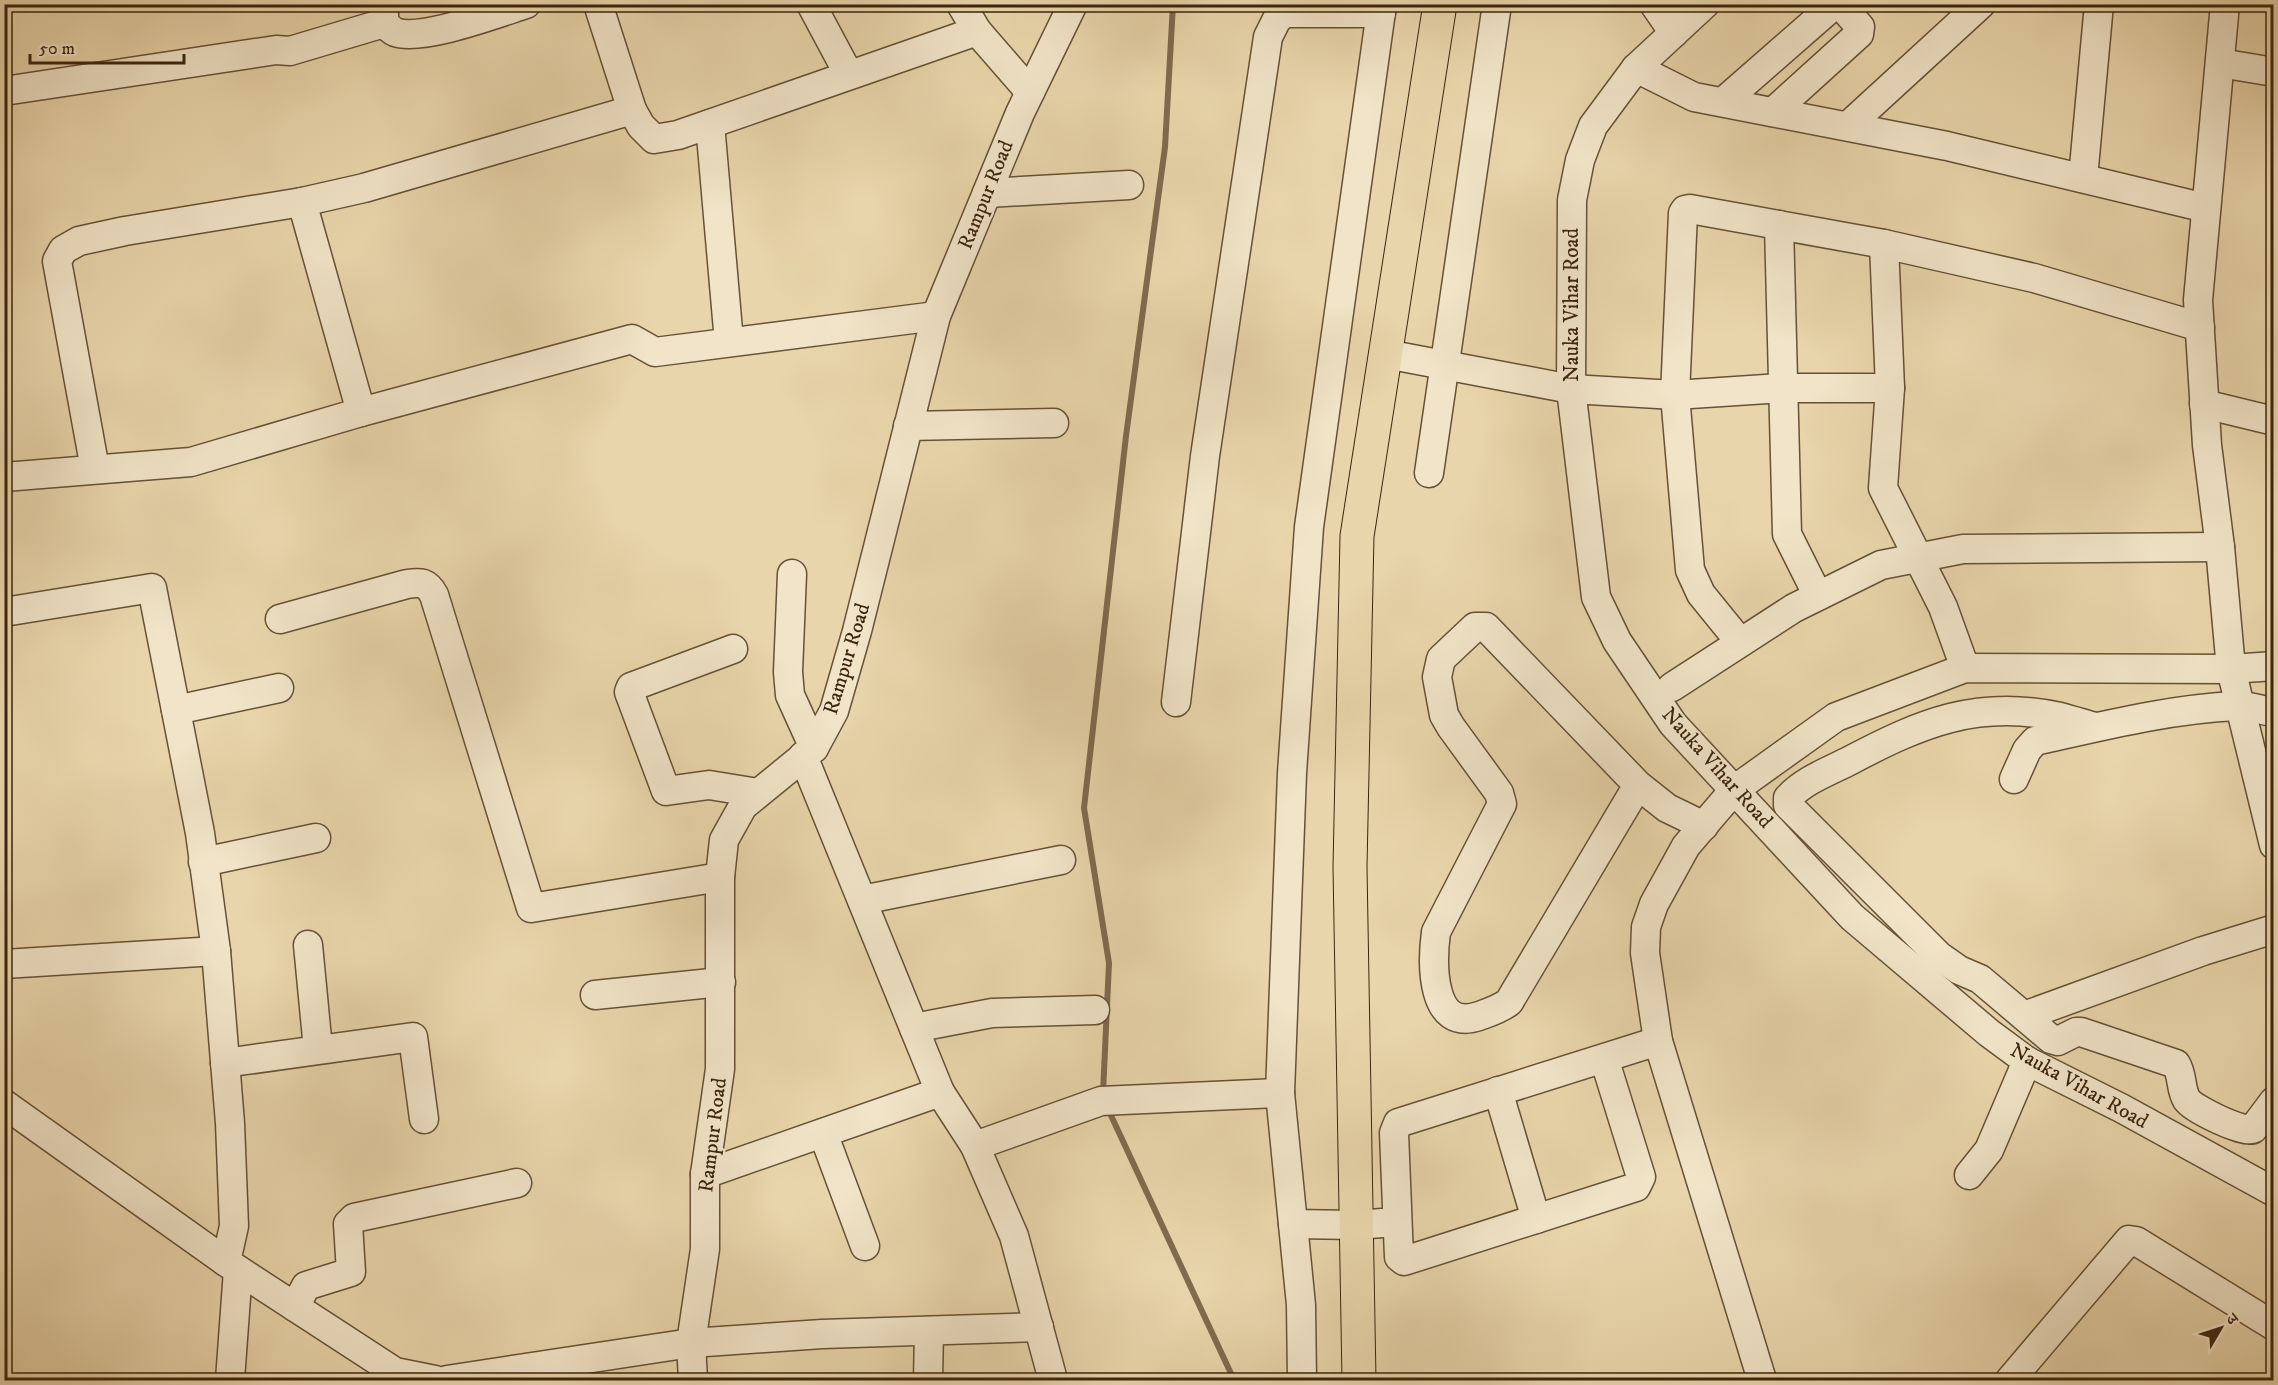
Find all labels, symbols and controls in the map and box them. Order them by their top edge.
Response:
scale bar [30,27,184,65]
text: 50 m [39,38,75,60]
street label: Rampur Road [952,136,1020,253]
street label: Nauka Vihar Road [1559,228,1585,382]
street label: Rampur Road [818,600,876,718]
street label: Nauka Vihar Road [1656,702,1778,834]
street label: Nauka Vihar Road [2005,1037,2153,1135]
street label: Rampur Road [693,1076,733,1194]
north arrow [2191,1298,2251,1358]
text: उ [2221,1309,2243,1330]

